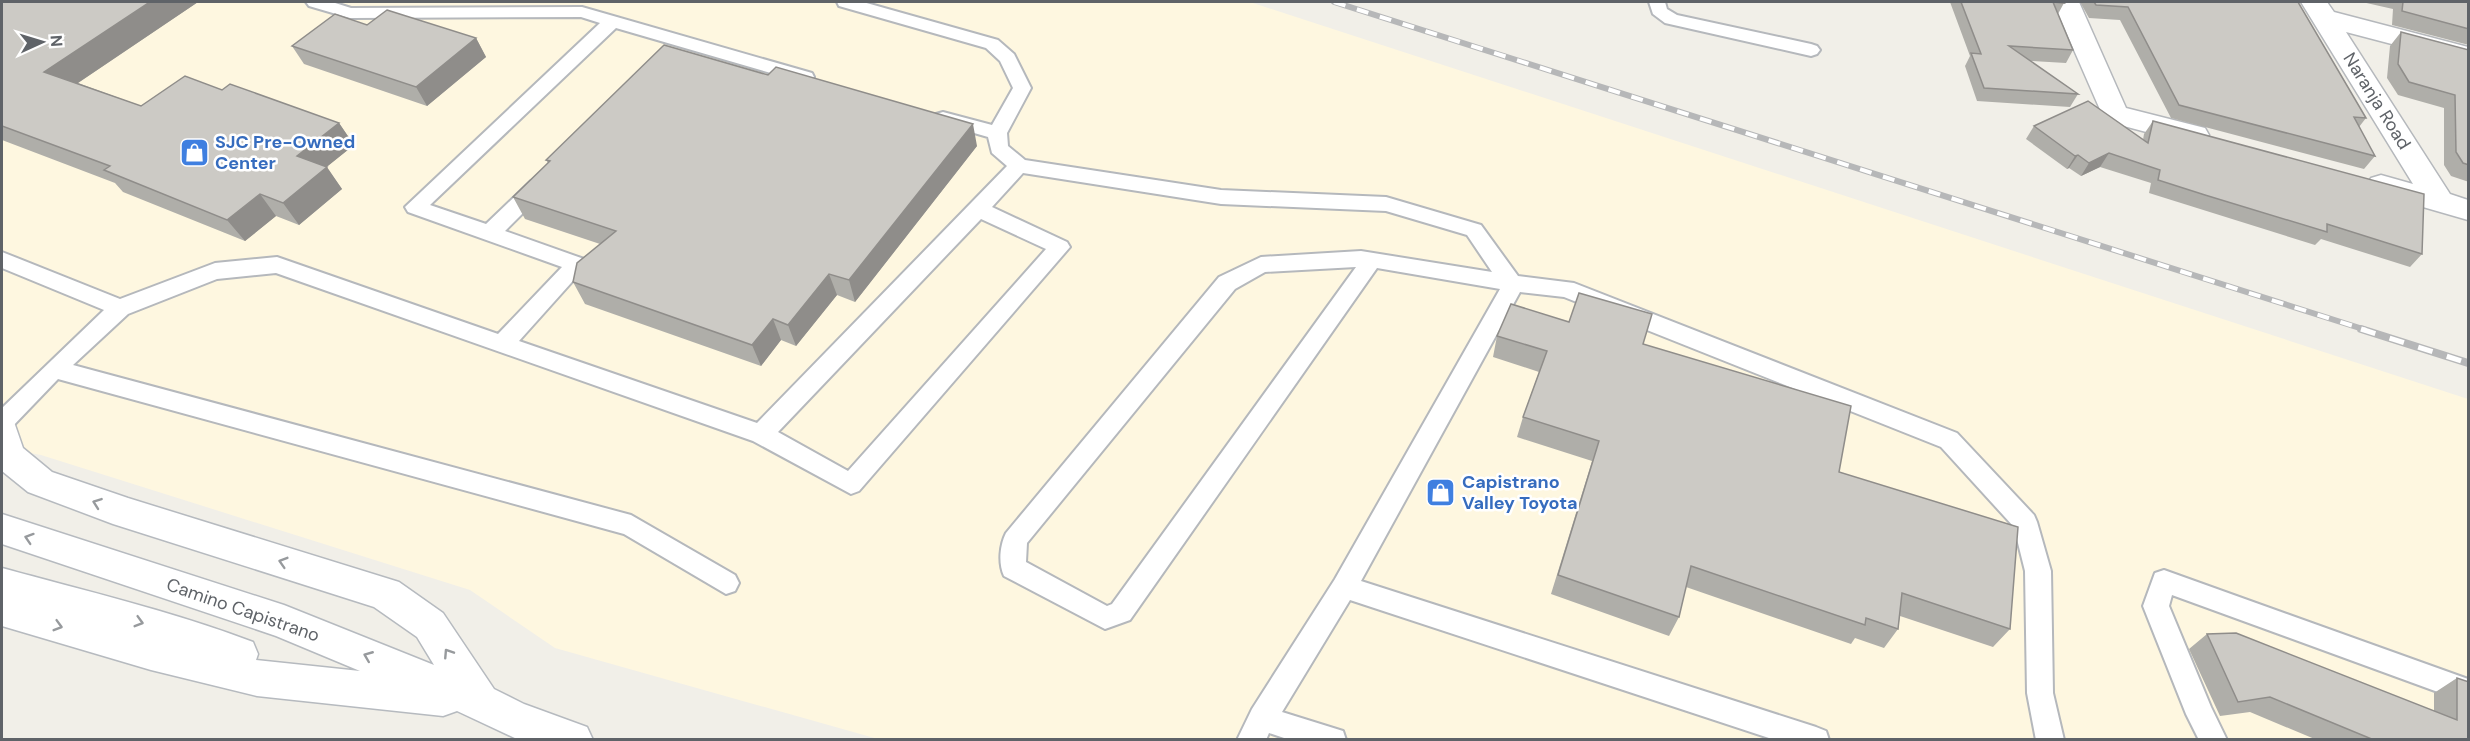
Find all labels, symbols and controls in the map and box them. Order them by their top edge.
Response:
north arrow [12,12,72,72]
text: N [46,34,67,48]
street label: Naranja Road [2338,48,2416,154]
place label: SJC Pre-Owned Center [215,130,355,175]
shop icon: SJC Pre-Owned Center [178,136,210,168]
place label: Capistrano Valley Toyota [1462,470,1578,515]
shop icon: Capistrano Valley Toyota [1425,476,1457,508]
one-way arrow [92,497,103,510]
one-way arrow [24,533,35,545]
one-way arrow [278,557,289,569]
street label: Camino Capistrano [163,573,323,647]
one-way arrow [133,615,144,627]
one-way arrow [53,619,63,632]
one-way arrow [444,649,456,659]
one-way arrow [363,651,374,663]

